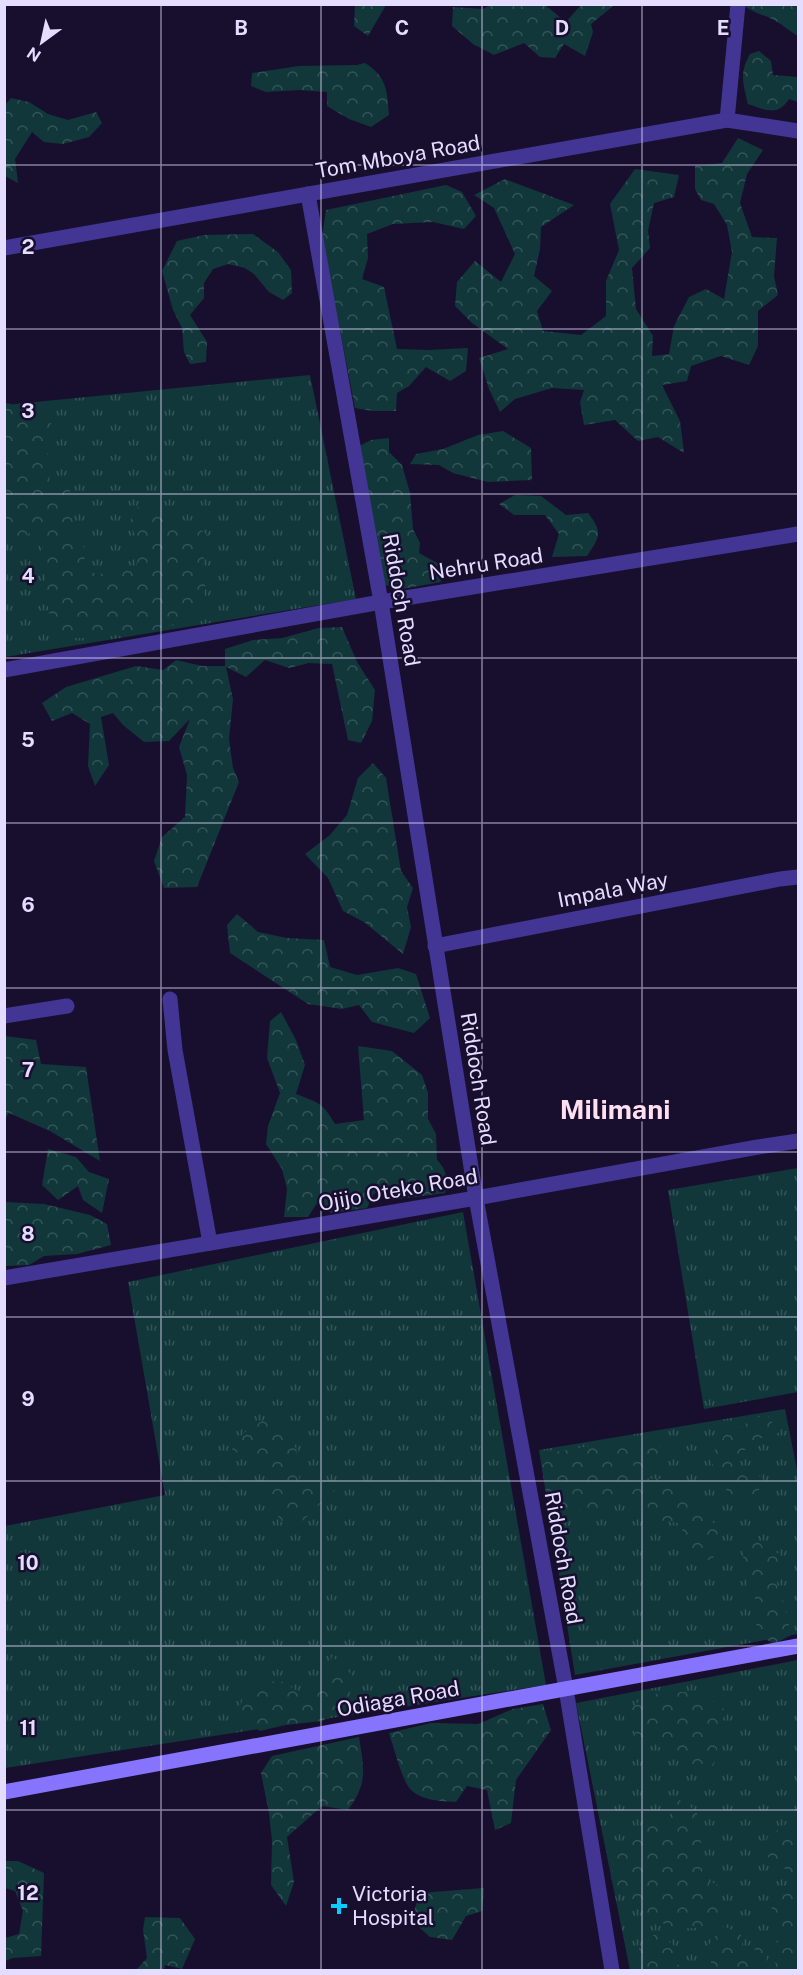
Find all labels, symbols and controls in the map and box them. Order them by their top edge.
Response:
north arrow [12,12,72,72]
text: B [234,16,248,40]
text: C [395,16,409,40]
text: D [555,16,569,40]
text: E [717,16,729,40]
text: N [24,43,45,66]
street label: Tom Mboya Road [314,130,482,183]
text: 2 [22,235,34,259]
text: 3 [21,399,35,423]
street label: Riddoch Road [378,532,425,668]
street label: Nehru Road [427,542,545,585]
text: 4 [21,564,35,588]
text: 5 [21,728,35,752]
street label: Impala Way [555,867,670,912]
text: 6 [21,893,35,917]
street label: Riddoch Road [456,1011,501,1147]
text: 7 [22,1058,34,1082]
district label: Milimani [560,1093,670,1125]
street label: Ojijo Oteko Road [316,1163,480,1216]
text: 8 [21,1222,35,1246]
text: 9 [21,1387,35,1411]
street label: Riddoch Road [540,1490,587,1626]
text: 10 [17,1551,39,1575]
street label: Odiaga Road [335,1675,461,1722]
text: 11 [19,1716,37,1740]
text: 12 [17,1881,39,1905]
place label: Victoria Hospital [352,1881,434,1930]
marker: Victoria Hospital [330,1897,348,1915]

